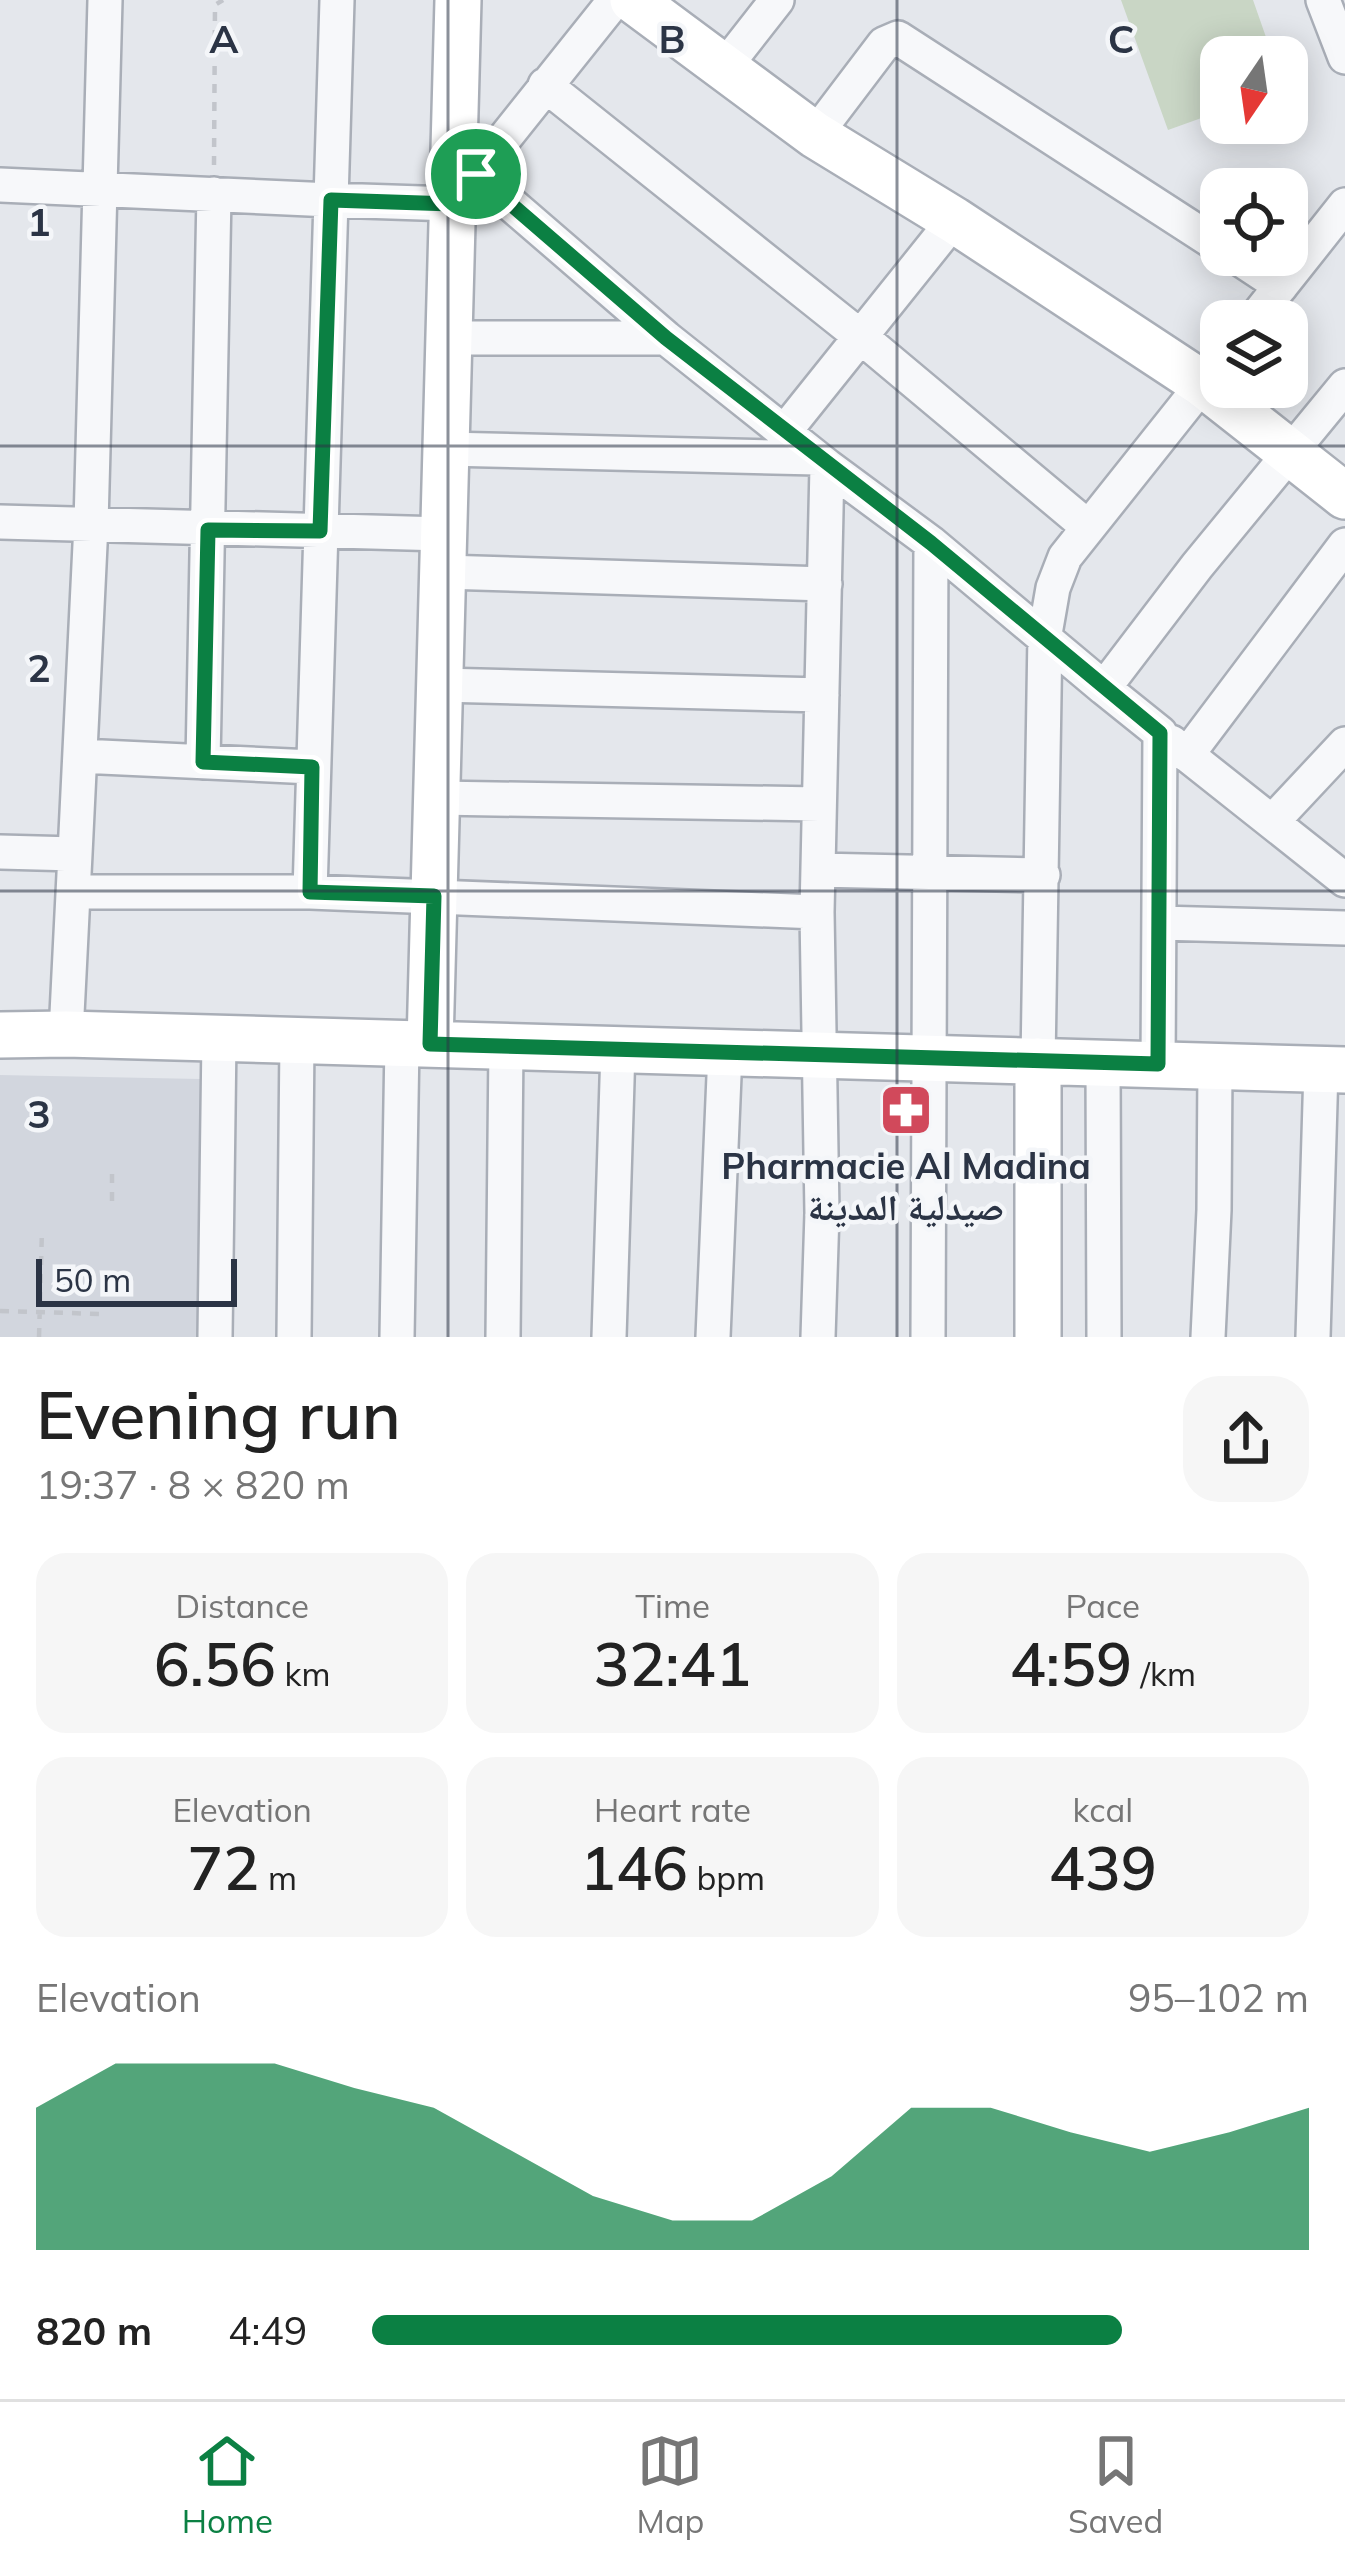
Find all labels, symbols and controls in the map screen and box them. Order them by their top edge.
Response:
text: A [209,14,239,63]
text: B [659,14,685,63]
text: C [1108,14,1134,63]
north arrow [1200,36,1308,144]
map controls [1200,36,1308,408]
pin [425,123,527,225]
icon: arrive [443,141,509,207]
button: locate [1200,168,1308,276]
text: 1 [27,197,51,246]
button: layers [1200,300,1308,408]
text: 2 [27,643,51,692]
pharmacy icon: Pharmacie Al Madina صيدلية المدينة [878,1082,934,1138]
text: 3 [27,1089,51,1138]
place label: Pharmacie Al Madina صيدلية المدينة [721,1143,1091,1229]
scale bar [36,1253,237,1306]
text: 50 m [54,1259,131,1300]
text: Evening run [36,1373,401,1456]
button: share [1183,1376,1309,1502]
text: 19:37 · 8 × 820 m [36,1460,350,1509]
text: Distance [175,1585,309,1626]
text: Time [635,1585,710,1626]
text: Pace [1066,1585,1140,1626]
text: 6.56 [154,1626,276,1701]
text: 32:41 [593,1626,752,1701]
text: 4:59 [1010,1626,1132,1701]
text: km [276,1653,331,1694]
text: /km [1132,1653,1196,1694]
text: Elevation [172,1789,312,1830]
text: Heart rate [594,1789,751,1830]
text: kcal [1073,1789,1133,1830]
text: 72 [187,1830,259,1905]
text: 146 [580,1830,688,1905]
text: 439 [1049,1830,1157,1905]
text: m [259,1857,297,1898]
text: bpm [688,1857,765,1898]
text: Elevation [36,1973,201,2022]
text: 95–102 m [1128,1973,1309,2022]
text: 820 m [36,2306,152,2355]
text: 4:49 [228,2306,307,2355]
tab: Home [182,2428,273,2541]
tab: Map [636,2428,704,2541]
tab: Saved [1068,2428,1163,2541]

